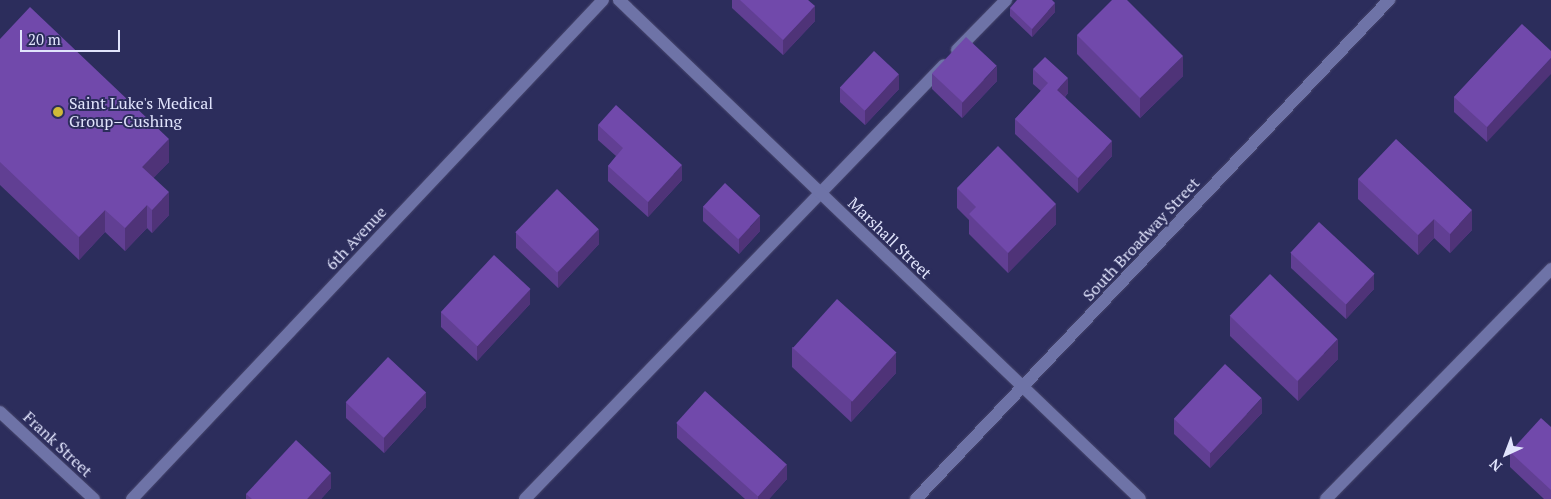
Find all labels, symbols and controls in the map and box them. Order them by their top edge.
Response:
scale bar [22,20,122,52]
text: 20 m [28,29,61,49]
place label: Saint Luke's Medical Group–Cushing [69,93,213,131]
marker: Saint Luke's Medical Group–Cushing [51,105,65,119]
street label: South Broadway Street [1079,173,1203,305]
street label: Marshall Street [844,193,936,283]
street label: 6th Avenue [322,202,390,274]
street label: Frank Street [20,407,96,481]
north arrow [1481,429,1531,479]
text: N [1485,455,1506,476]

